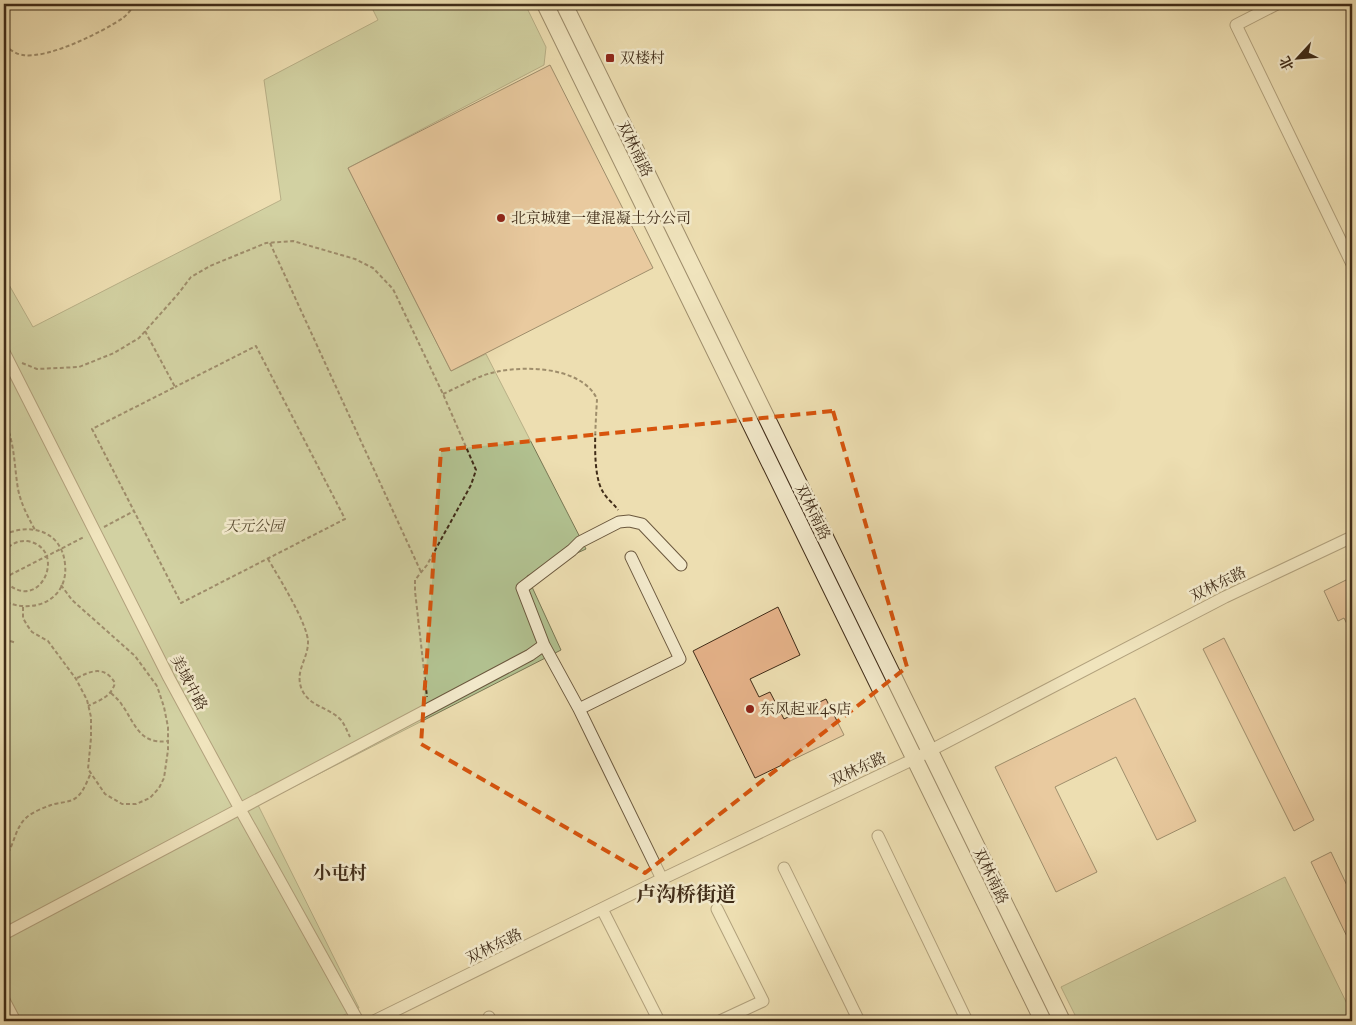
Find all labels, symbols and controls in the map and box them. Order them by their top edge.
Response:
north arrow [1274,32,1324,82]
place label: 双楼村 [620,49,665,67]
marker: 双楼村 [604,52,616,64]
text: 北 [1276,53,1297,73]
street label: 双林南路 [614,118,656,180]
place label: 北京城建一建混凝土分公司 [511,209,691,227]
marker: 北京城建一建混凝土分公司 [495,212,507,224]
street label: 双林南路 [792,481,834,543]
park label: 天元公园 [224,517,286,535]
street label: 双林东路 [1187,563,1249,605]
street label: 美域中路 [167,652,211,714]
place label: 东风起亚4S店 [760,700,852,718]
marker: 东风起亚4S店 [744,703,756,715]
street label: 双林东路 [827,748,889,790]
street label: 双林南路 [970,845,1012,907]
district label: 小屯村 [313,863,367,884]
district label: 卢沟桥街道 [636,883,736,906]
street label: 双林东路 [463,925,525,967]

